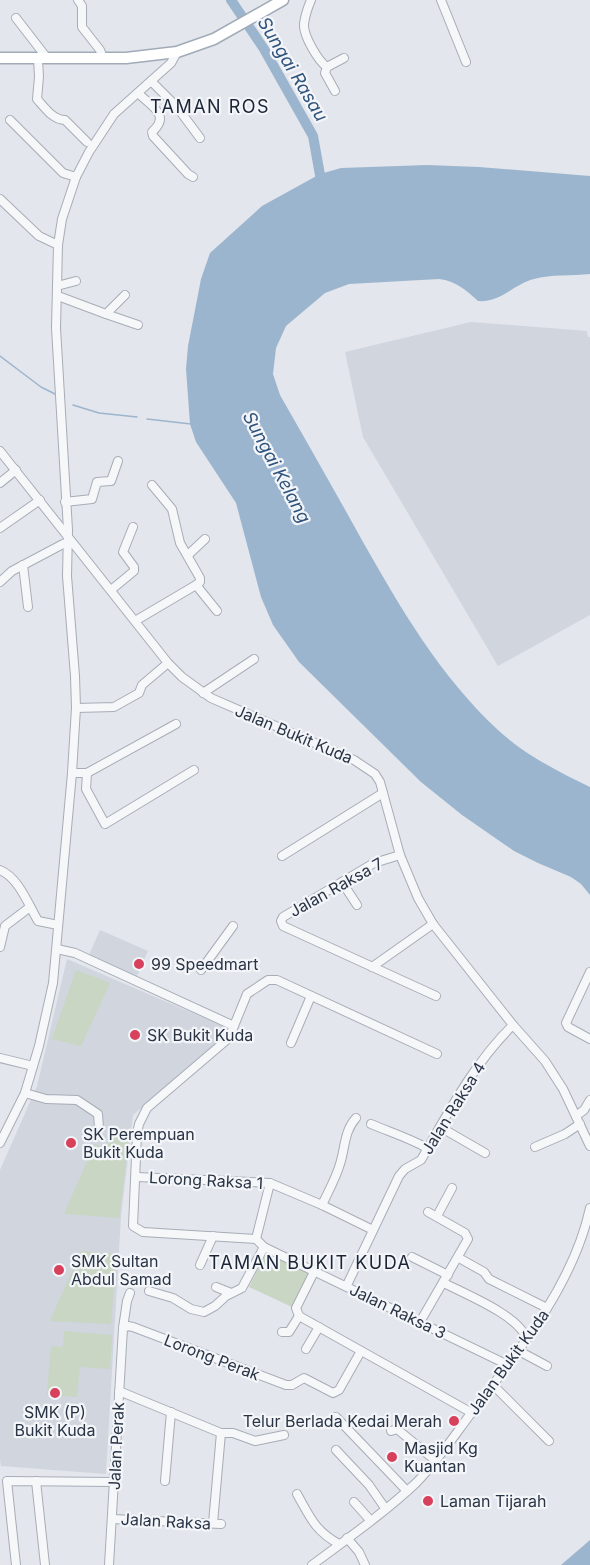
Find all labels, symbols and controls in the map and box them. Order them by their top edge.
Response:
water label: Sungai Rasau [254,13,333,125]
district label: TAMAN ROS [150,96,270,117]
water label: Sungai Kelang [239,408,315,526]
street label: Jalan Bukit Kuda [232,700,356,768]
street label: Jalan Raksa 7 [286,853,386,921]
place label: 99 Speedmart [151,954,258,974]
marker: 99 Speedmart [132,957,146,971]
place label: SK Bukit Kuda [147,1025,253,1045]
marker: SK Bukit Kuda [128,1028,142,1042]
street label: Jalan Raksa 4 [417,1058,489,1158]
place label: SK Perempuan Bukit Kuda [83,1124,195,1162]
marker: SK Perempuan Bukit Kuda [64,1136,78,1150]
street label: Lorong Raksa 1 [148,1167,264,1193]
place label: SMK Sultan Abdul Samad [71,1251,172,1289]
district label: TAMAN BUKIT KUDA [209,1252,411,1273]
marker: SMK Sultan Abdul Samad [52,1263,66,1277]
street label: Jalan Raksa 3 [347,1279,449,1343]
street label: Jalan Bukit Kuda [463,1305,553,1419]
street label: Lorong Perak [161,1330,263,1385]
marker: SMK (P) Bukit Kuda [48,1386,62,1400]
street label: Jalan Perak [104,1401,128,1491]
place label: SMK (P) Bukit Kuda [15,1402,95,1440]
place label: Telur Berlada Kedai Merah [243,1411,442,1431]
marker: Telur Berlada Kedai Merah [447,1414,461,1428]
place label: Masjid Kg Kuantan [404,1438,478,1476]
marker: Masjid Kg Kuantan [385,1450,399,1464]
place label: Laman Tijarah [440,1491,547,1511]
marker: Laman Tijarah [421,1494,435,1508]
street label: Jalan Raksa [120,1509,212,1533]

